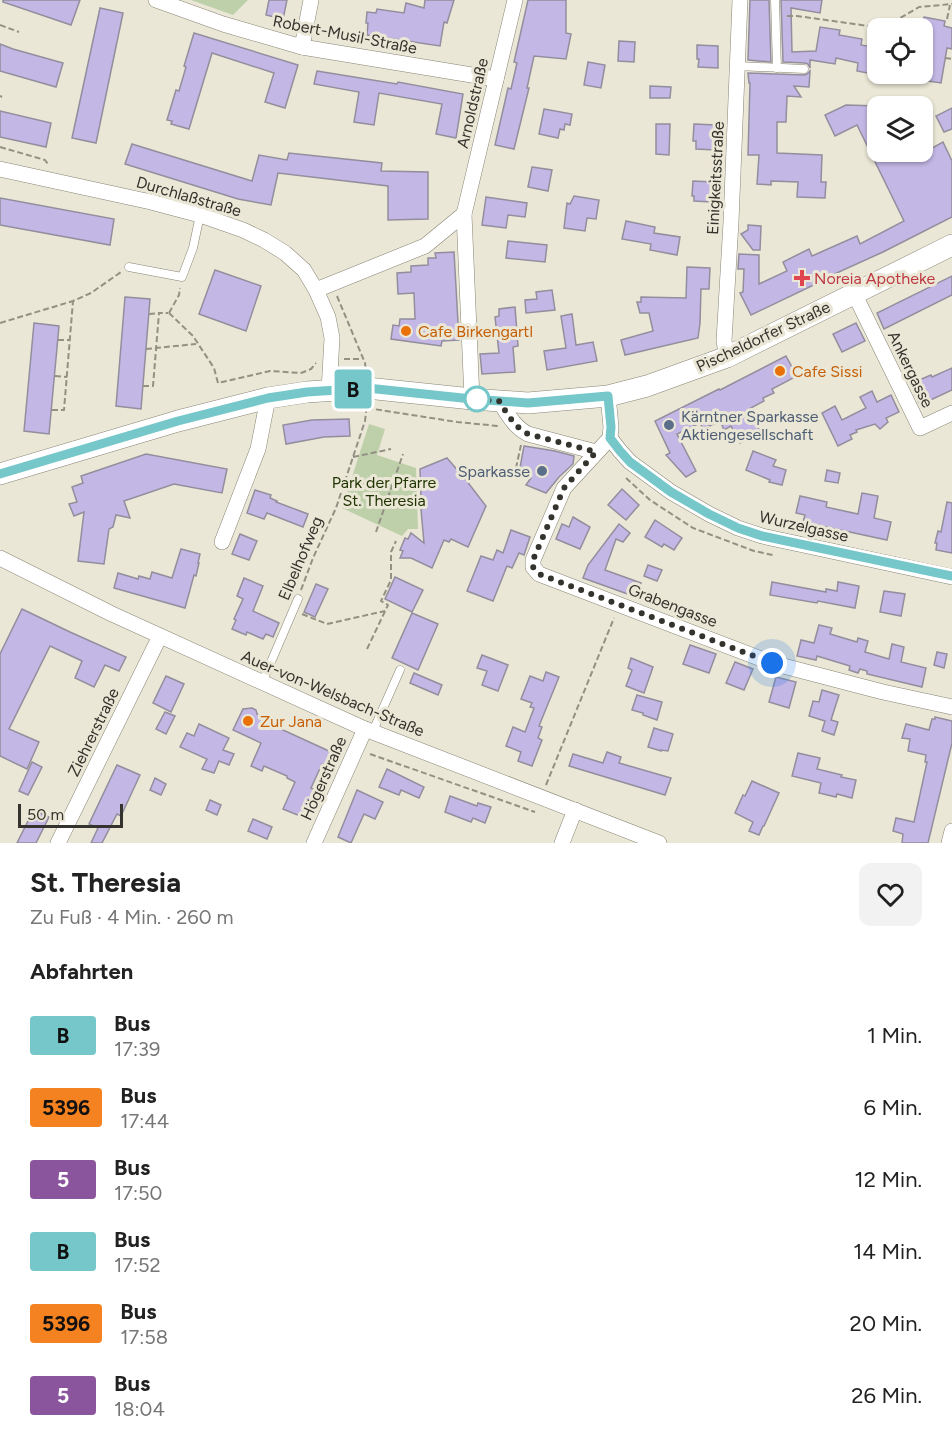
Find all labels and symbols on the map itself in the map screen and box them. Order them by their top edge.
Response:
street label: Robert-Musil-Straße [271,11,419,58]
street label: Arnoldstraße [453,56,492,150]
street label: Einigkeitsstraße [703,121,728,235]
street label: Durchlaßstraße [134,172,244,221]
place label: Noreia Apotheke [814,269,935,288]
marker: Noreia Apotheke [795,271,809,285]
street label: Pischeldorfer Straße [693,297,833,376]
place label: Cafe Birkengartl [418,322,533,341]
marker: Cafe Birkengartl [399,324,413,338]
street label: Ankergasse [884,328,937,411]
place label: Cafe Sissi [792,362,862,381]
marker: Cafe Sissi [773,364,787,378]
line badge: B [334,370,372,408]
unlabelled marker [464,386,490,412]
place label: Kärntner Sparkasse Aktiengesellschaft [681,407,819,444]
marker: Kärntner Sparkasse Aktiengesellschaft [662,418,676,432]
place label: Sparkasse [458,462,530,481]
marker: Sparkasse [535,464,549,478]
park label: Park der Pfarre St. Theresia [332,473,437,510]
street label: Wurzelgasse [757,507,851,546]
street label: Elbelhofweg [274,513,327,603]
street label: Grabengasse [626,580,720,631]
street label: Auer-von-Welsbach-Straße [238,646,427,741]
your location [757,648,787,678]
street label: Ziehrerstraße [64,685,123,780]
place label: Zur Jana [260,712,322,731]
marker: Zur Jana [241,714,255,728]
street label: Högerstraße [297,733,350,823]
scale bar [18,801,123,828]

